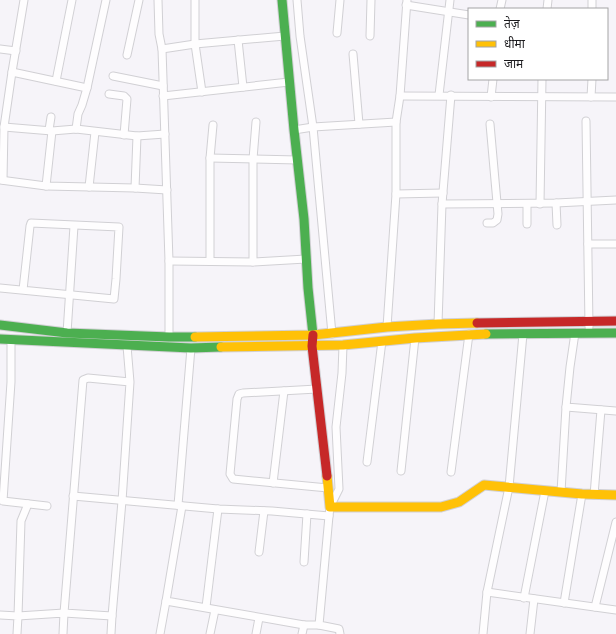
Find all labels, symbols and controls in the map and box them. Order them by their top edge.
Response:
legend [468,8,608,80]
text: तेज़ [504,16,521,31]
text: धीमा [504,36,526,51]
text: जाम [504,56,524,71]

